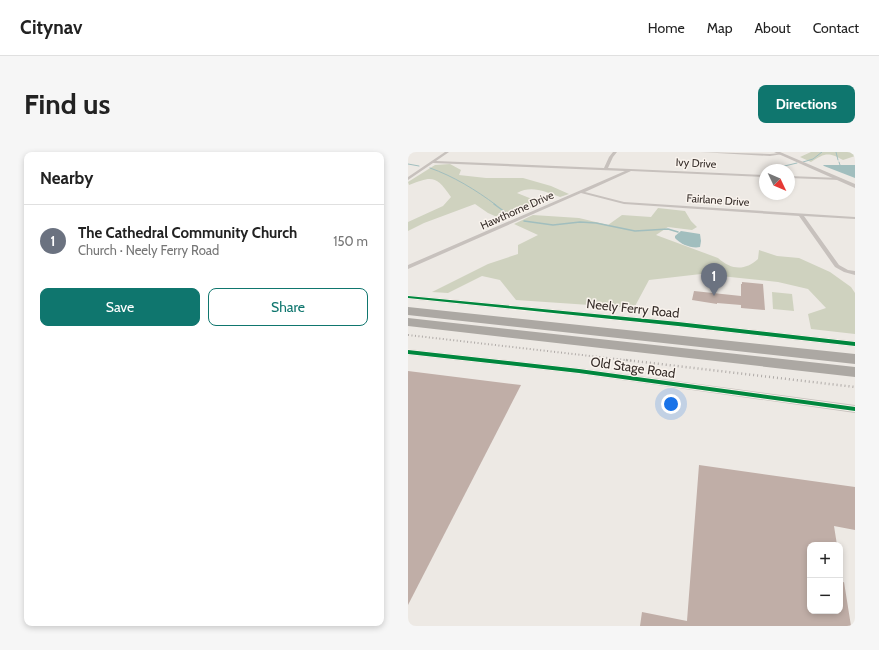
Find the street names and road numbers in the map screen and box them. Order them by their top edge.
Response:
street label: Ivy Drive [675,155,717,171]
street label: Hawthorne Drive [478,187,556,232]
street label: Fairlane Drive [686,191,750,209]
street label: Neely Ferry Road [586,295,680,321]
street label: Old Stage Road [590,353,676,381]

